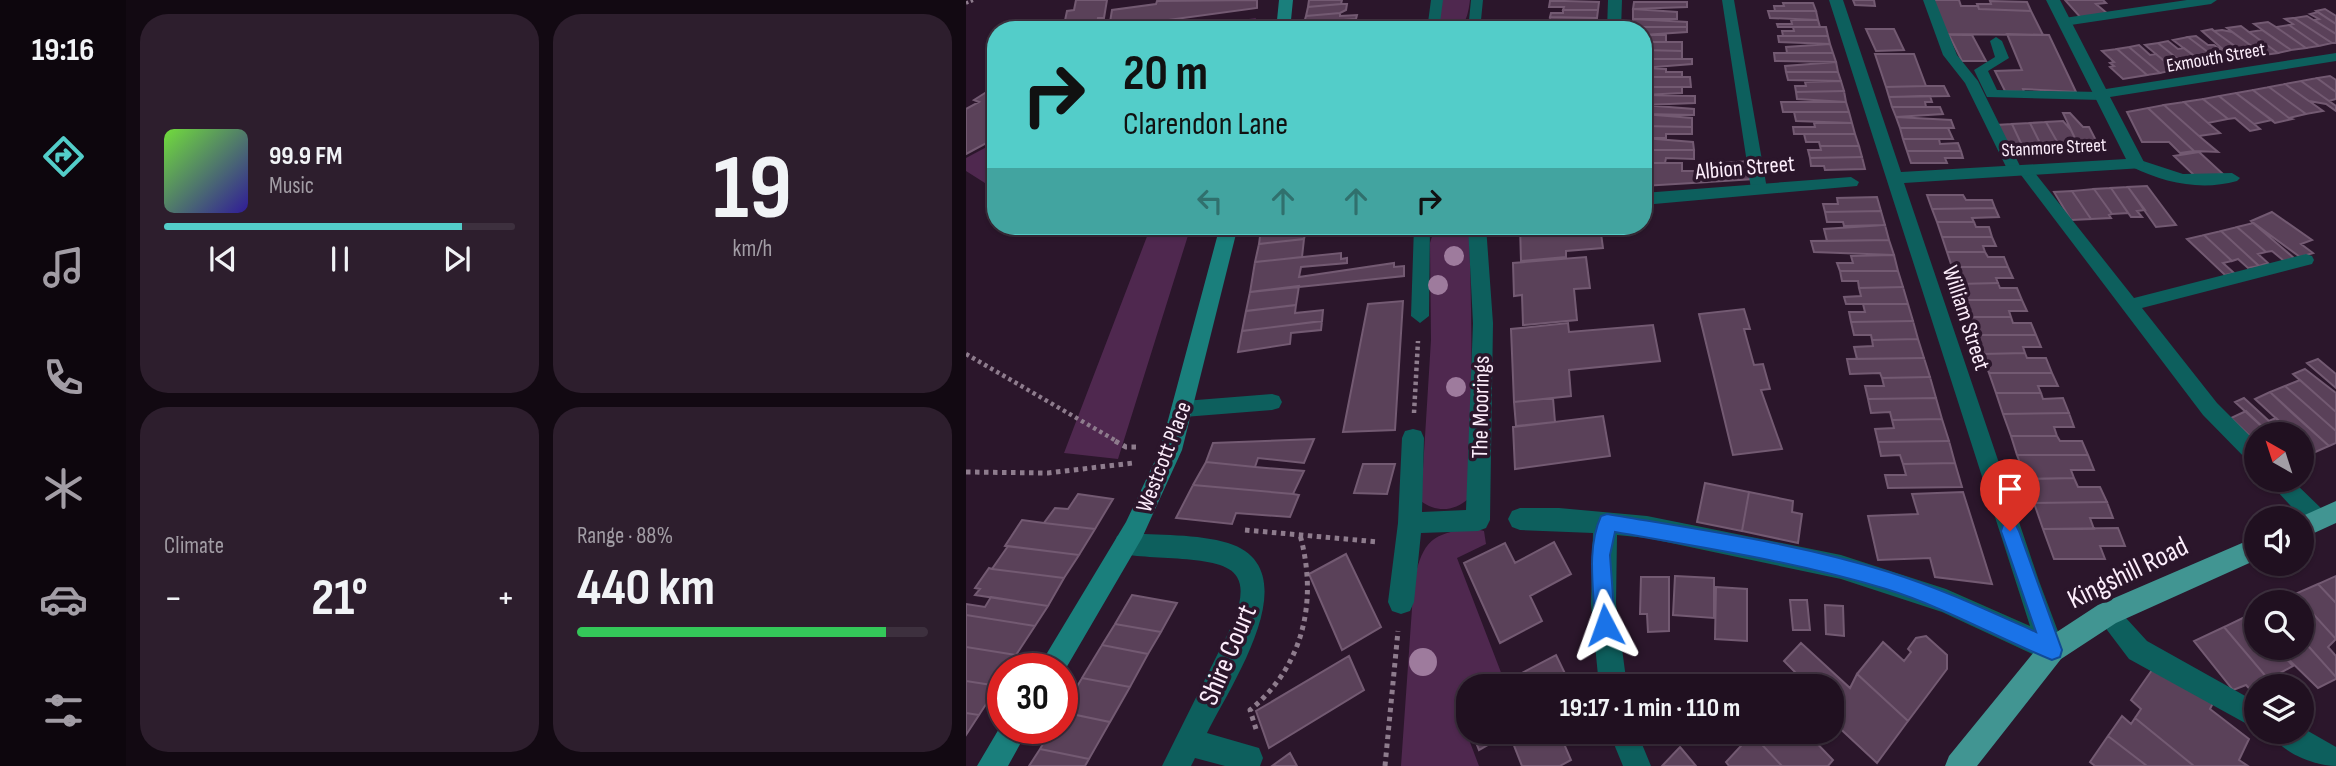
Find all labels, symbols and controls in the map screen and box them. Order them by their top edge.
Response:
text: 19:16 [32,31,94,70]
street label: Exmouth Street [2165,38,2267,78]
text: 20 m [1123,45,1208,104]
icon: right [1008,49,1099,140]
text: Clarendon Lane [1123,105,1288,144]
icon: directions [39,132,88,181]
street label: Stanmore Street [2001,134,2107,162]
text: 19 [713,135,792,244]
text: 99.9 FM [269,141,343,172]
street label: Albion Street [1693,150,1796,186]
text: Music [269,172,314,200]
icon: left [1191,182,1229,220]
icon: ahead [1264,182,1302,220]
icon: ahead [1337,182,1375,220]
icon: right [1410,182,1448,220]
text: km/h [733,235,772,263]
icon: previous [204,240,242,278]
icon: pause [321,240,359,278]
icon: next [438,240,476,278]
icon: music [39,243,88,292]
street label: William Street [1936,262,1996,374]
icon: phone [39,353,88,402]
street label: The Moorings [1466,355,1496,459]
street label: Westcott Place [1130,398,1198,516]
north arrow [2244,422,2314,492]
map controls [2244,422,2314,744]
pin [1980,459,2040,531]
icon: climate [39,464,88,513]
icon: arrive [1991,470,2029,508]
button: sound [2244,506,2314,576]
text: Range · 88% [577,522,673,550]
street label: Kingshill Road [2062,530,2194,616]
text: Climate [164,532,224,560]
text: 440 km [577,557,715,620]
text: 21° [311,567,368,630]
icon: car [39,575,88,624]
text: − [164,576,183,621]
text: + [496,576,515,621]
position arrow [1568,588,1642,662]
button: search [2244,590,2314,660]
street label: Shire Court [1192,600,1264,710]
speed limit sign: 30 [987,653,1078,744]
button: layers [2244,674,2314,744]
icon: filters [39,686,88,735]
text: 19:17 · 1 min · 110 m [1560,693,1740,724]

